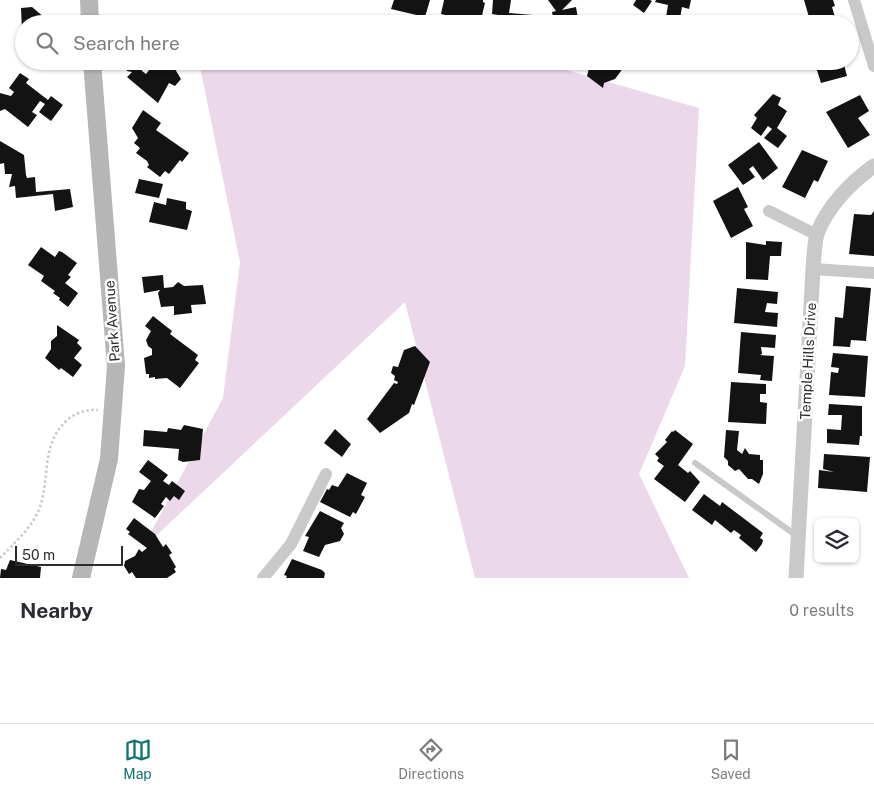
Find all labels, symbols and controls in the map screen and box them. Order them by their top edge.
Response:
search box [15,15,859,70]
icon: search [33,29,61,57]
text: Search here [73,32,180,54]
street label: Park Avenue [101,280,123,362]
street label: Temple Hills Drive [797,302,819,420]
map controls [814,518,859,563]
button: layers [814,518,859,563]
scale bar [15,543,122,566]
text: 50 m [22,547,55,563]
text: Nearby [20,598,93,623]
text: 0 results [789,601,854,620]
tab: Map [123,736,152,782]
tab: Directions [398,736,464,782]
tab: Saved [711,736,751,782]

